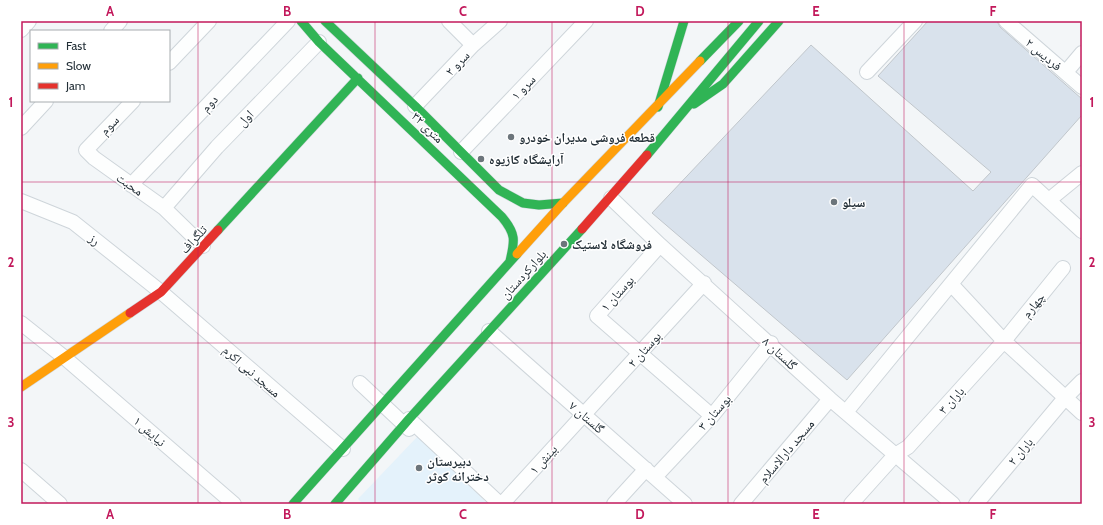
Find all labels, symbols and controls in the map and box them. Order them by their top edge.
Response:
text: A [106,3,115,19]
text: B [283,3,291,19]
text: C [459,3,467,19]
text: D [635,3,645,19]
text: E [812,3,820,19]
text: F [990,3,997,19]
legend [30,30,170,102]
street label: فردیس ۲ [1022,34,1065,75]
text: Fast [66,38,86,53]
street label: سرو ۲ [441,47,473,80]
text: Slow [66,58,91,73]
street label: سرو ۱ [507,71,539,104]
text: Jam [65,78,85,93]
street label: دوم [197,91,222,116]
text: 1 [9,94,13,110]
text: 1 [1090,94,1094,110]
street label: اول [233,106,257,130]
street label: ۳۲ متری [408,108,447,147]
street label: سوم [96,112,123,139]
place label: قطعه فروشی مدیران خودرو [519,129,655,146]
marker: قطعه فروشی مدیران خودرو [506,132,516,142]
place label: آرایشگاه کازیوه [489,151,564,167]
marker: آرایشگاه کازیوه [476,154,486,164]
street label: محبت [113,169,147,199]
place label: سیلو [842,194,865,210]
marker: سیلو [829,197,839,207]
street label: تلگراف [176,221,211,257]
street label: رز [85,229,104,249]
place label: فروشگاه لاستیک [572,236,652,252]
marker: فروشگاه لاستیک [559,239,569,249]
street label: بلوارکردستان [497,246,550,303]
text: 2 [8,254,15,270]
text: 2 [1089,254,1096,270]
street label: بوستان ۱ [597,272,638,315]
street label: چهارم [1018,289,1049,322]
street label: بوستان ۲ [624,328,665,371]
street label: گلستان ۸ [759,333,801,374]
street label: مسجد نبی اکرم [219,341,284,401]
street label: باران ۳ [935,383,968,418]
street label: بوستان ۳ [694,391,735,434]
street label: گلستان ۷ [565,397,608,438]
street label: نیایش ۱ [130,412,170,450]
text: 3 [7,414,15,430]
text: 3 [1088,414,1096,430]
street label: مسجد دارالاسلام [755,416,818,487]
street label: باران ۲ [1004,434,1037,469]
street label: بینش ۱ [526,441,561,478]
place label: دبیرستان دخترانه کوثر [426,453,489,484]
marker: دبیرستان دخترانه کوثر [414,463,424,473]
text: A [106,506,115,522]
text: B [283,506,291,522]
text: C [459,506,467,522]
text: D [635,506,645,522]
text: E [812,506,820,522]
text: F [990,506,997,522]

